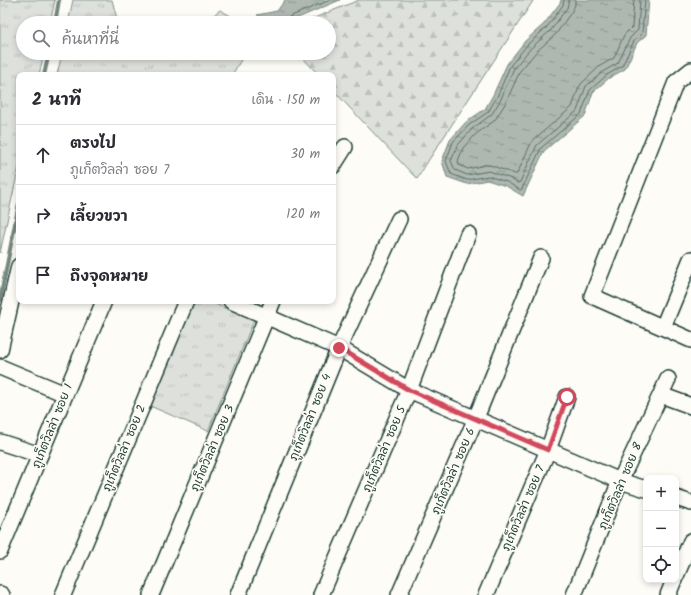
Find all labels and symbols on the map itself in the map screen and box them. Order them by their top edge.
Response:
route end [330,339,348,357]
street label: ภูเก็ตวิลล่า ซอย 4 [284,370,337,464]
street label: ภูเก็ตวิลล่า ซอย 1 [27,381,78,471]
route start [558,388,576,406]
street label: ภูเก็ตวิลล่า ซอย 2 [98,402,151,495]
street label: ภูเก็ตวิลล่า ซอย 3 [186,402,239,495]
street label: ภูเก็ตวิลล่า ซอย 5 [358,402,412,495]
street label: ภูเก็ตวิลล่า ซอย 6 [427,425,480,518]
street label: ภูเก็ตวิลล่า ซอย 8 [594,439,648,533]
street label: ภูเก็ตวิลล่า ซอย 7 [497,462,550,554]

